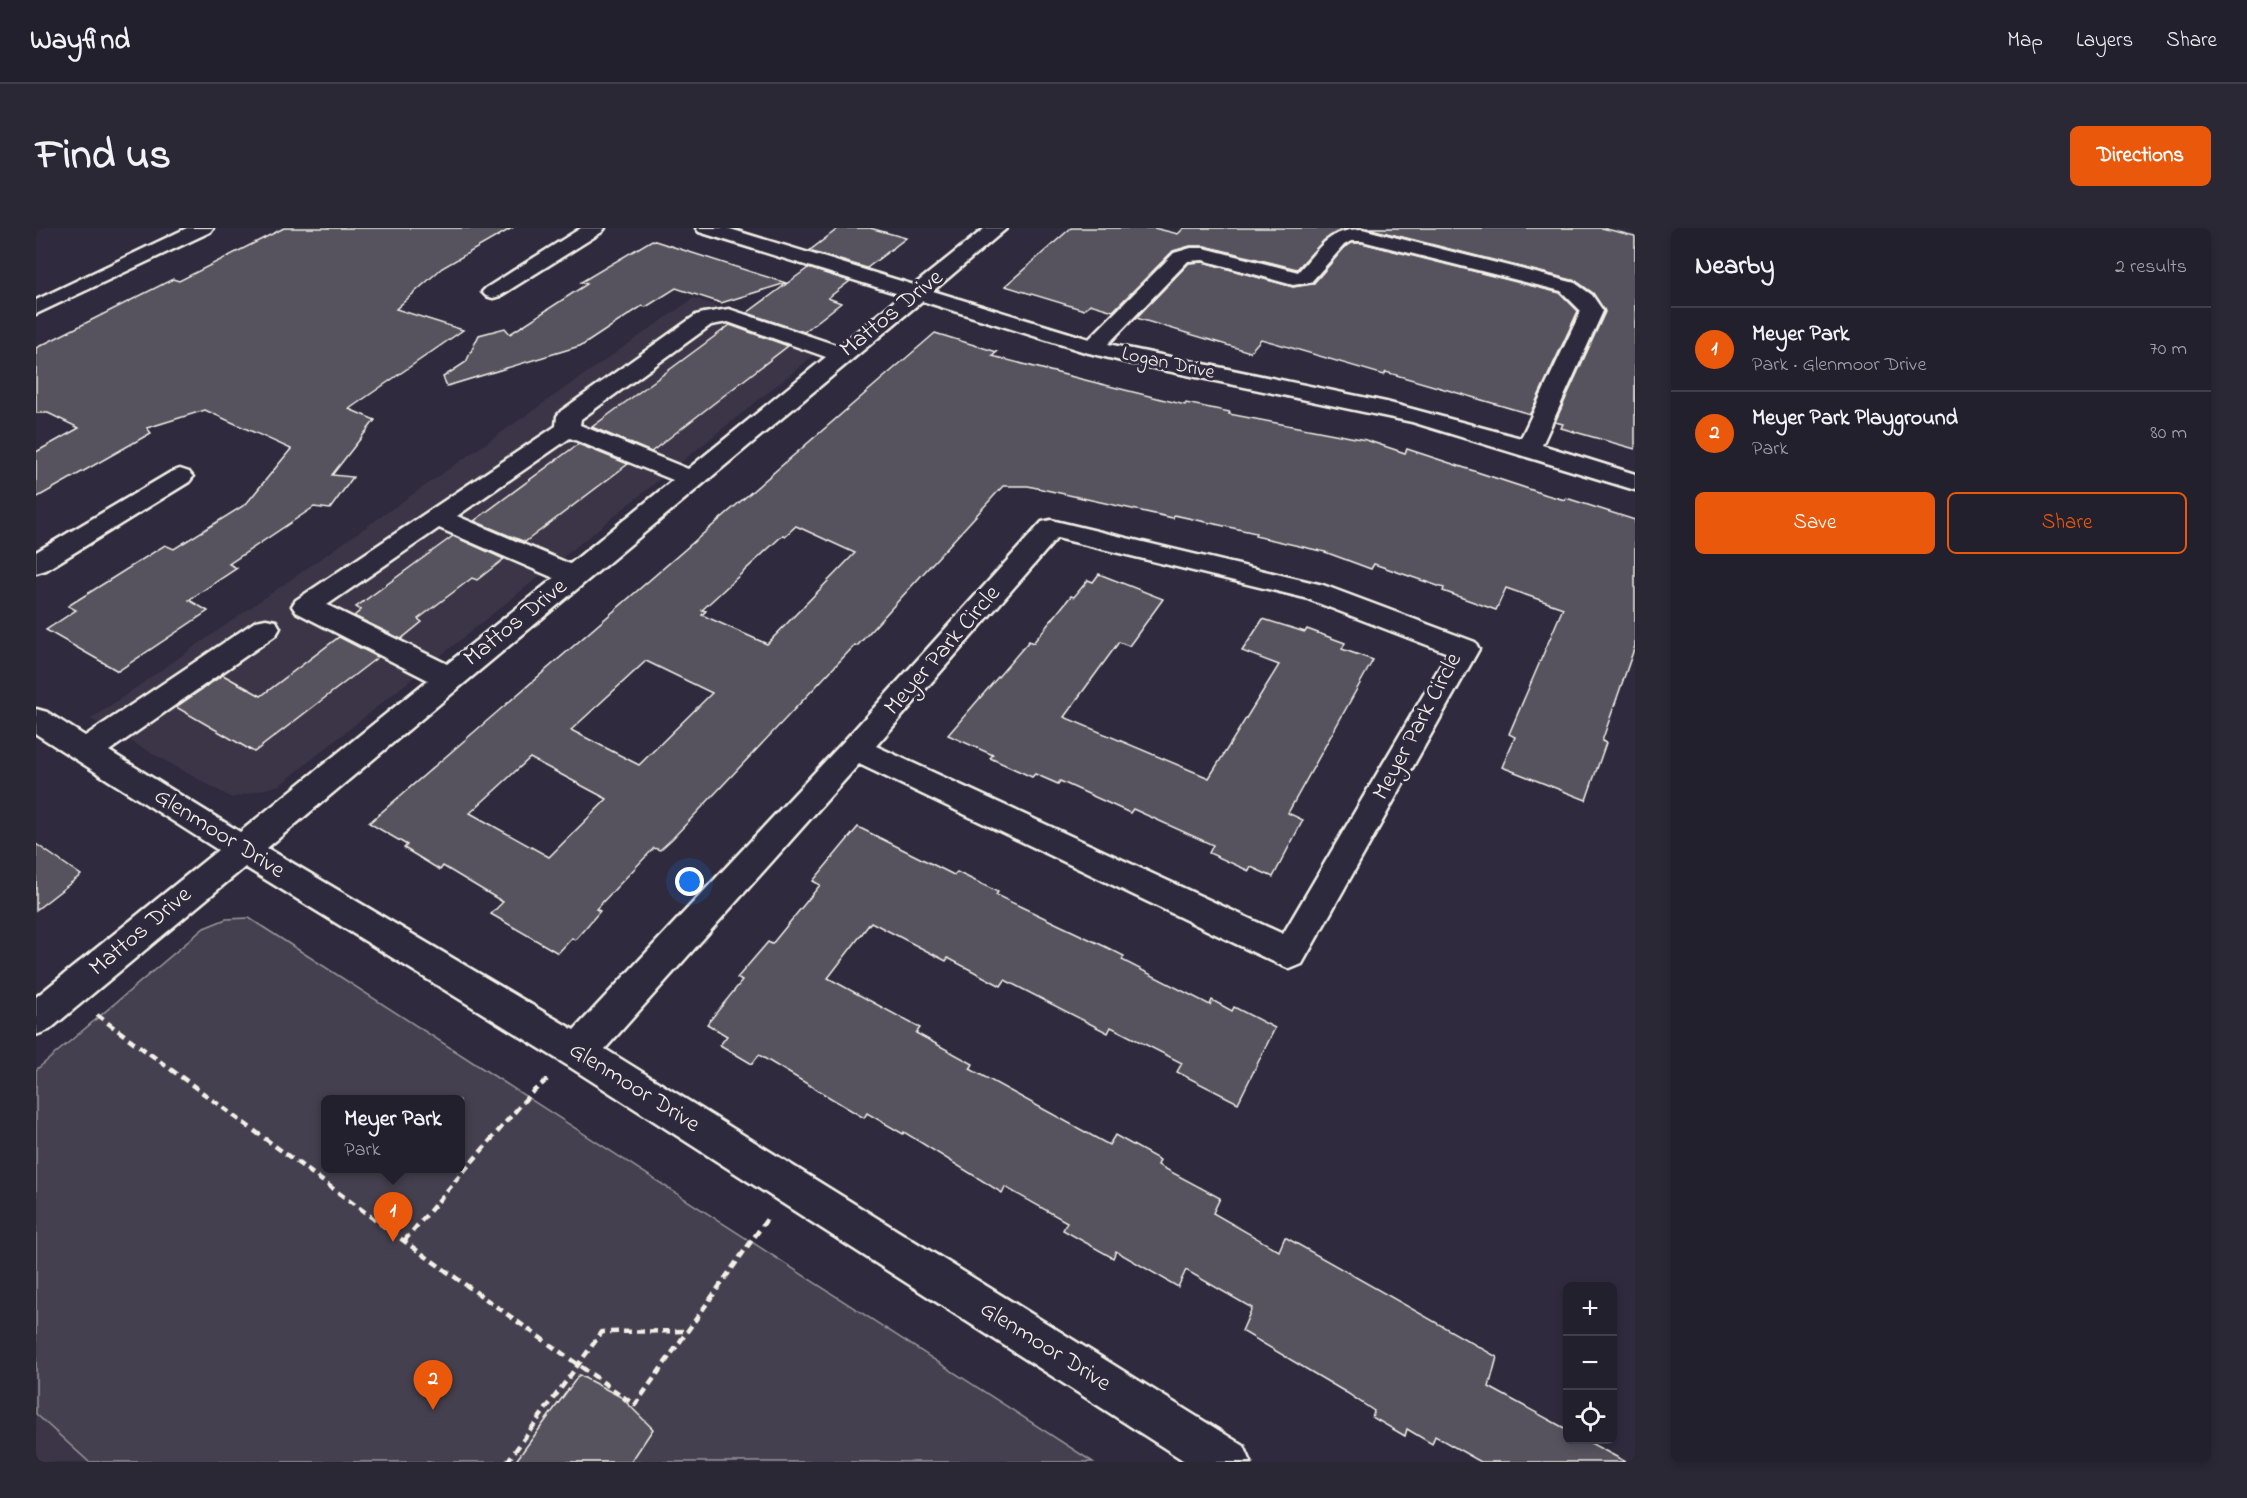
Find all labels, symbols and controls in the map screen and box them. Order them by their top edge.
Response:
text: Wayfind [30,21,130,62]
text: Map [2007,26,2043,56]
text: Layers [2076,26,2133,56]
text: Share [2166,26,2217,56]
text: Find us [36,126,171,187]
button: Directions [2070,126,2211,186]
text: Nearby [1695,248,1774,286]
text: 2 results [2115,253,2187,282]
street label: Mattos Drive [833,261,952,367]
text: Meyer Park [1752,319,1849,351]
text: 1 [1711,335,1718,364]
text: 70 m [2150,335,2187,364]
street label: Logan Drive [1119,340,1217,389]
text: Park · Glenmoor Drive [1752,351,1926,380]
text: Meyer Park Playground [1752,403,1958,435]
text: 2 [1710,419,1719,448]
text: 80 m [2150,419,2187,448]
text: Park [1752,435,1788,464]
button: Save [1695,492,1935,554]
button: Share [1947,492,2187,554]
street label: Mattos Drive [457,570,576,676]
street label: Meyer Park Circle [876,578,1010,724]
street label: Meyer Park Circle [1364,647,1473,807]
street label: Glenmoor Drive [147,780,292,888]
your location [675,867,704,896]
street label: Mattos Drive [82,878,200,985]
street label: Glenmoor Drive [562,1034,707,1142]
popup [321,1095,465,1173]
text: Meyer Park [344,1104,442,1136]
text: Park [344,1136,380,1165]
pin: 1 [374,1192,412,1242]
map controls [1563,1282,1617,1444]
button: + [1563,1282,1617,1336]
street label: Glenmoor Drive [973,1293,1118,1401]
button: − [1563,1336,1617,1390]
pin: 2 [414,1360,452,1410]
button: locate [1563,1390,1617,1444]

